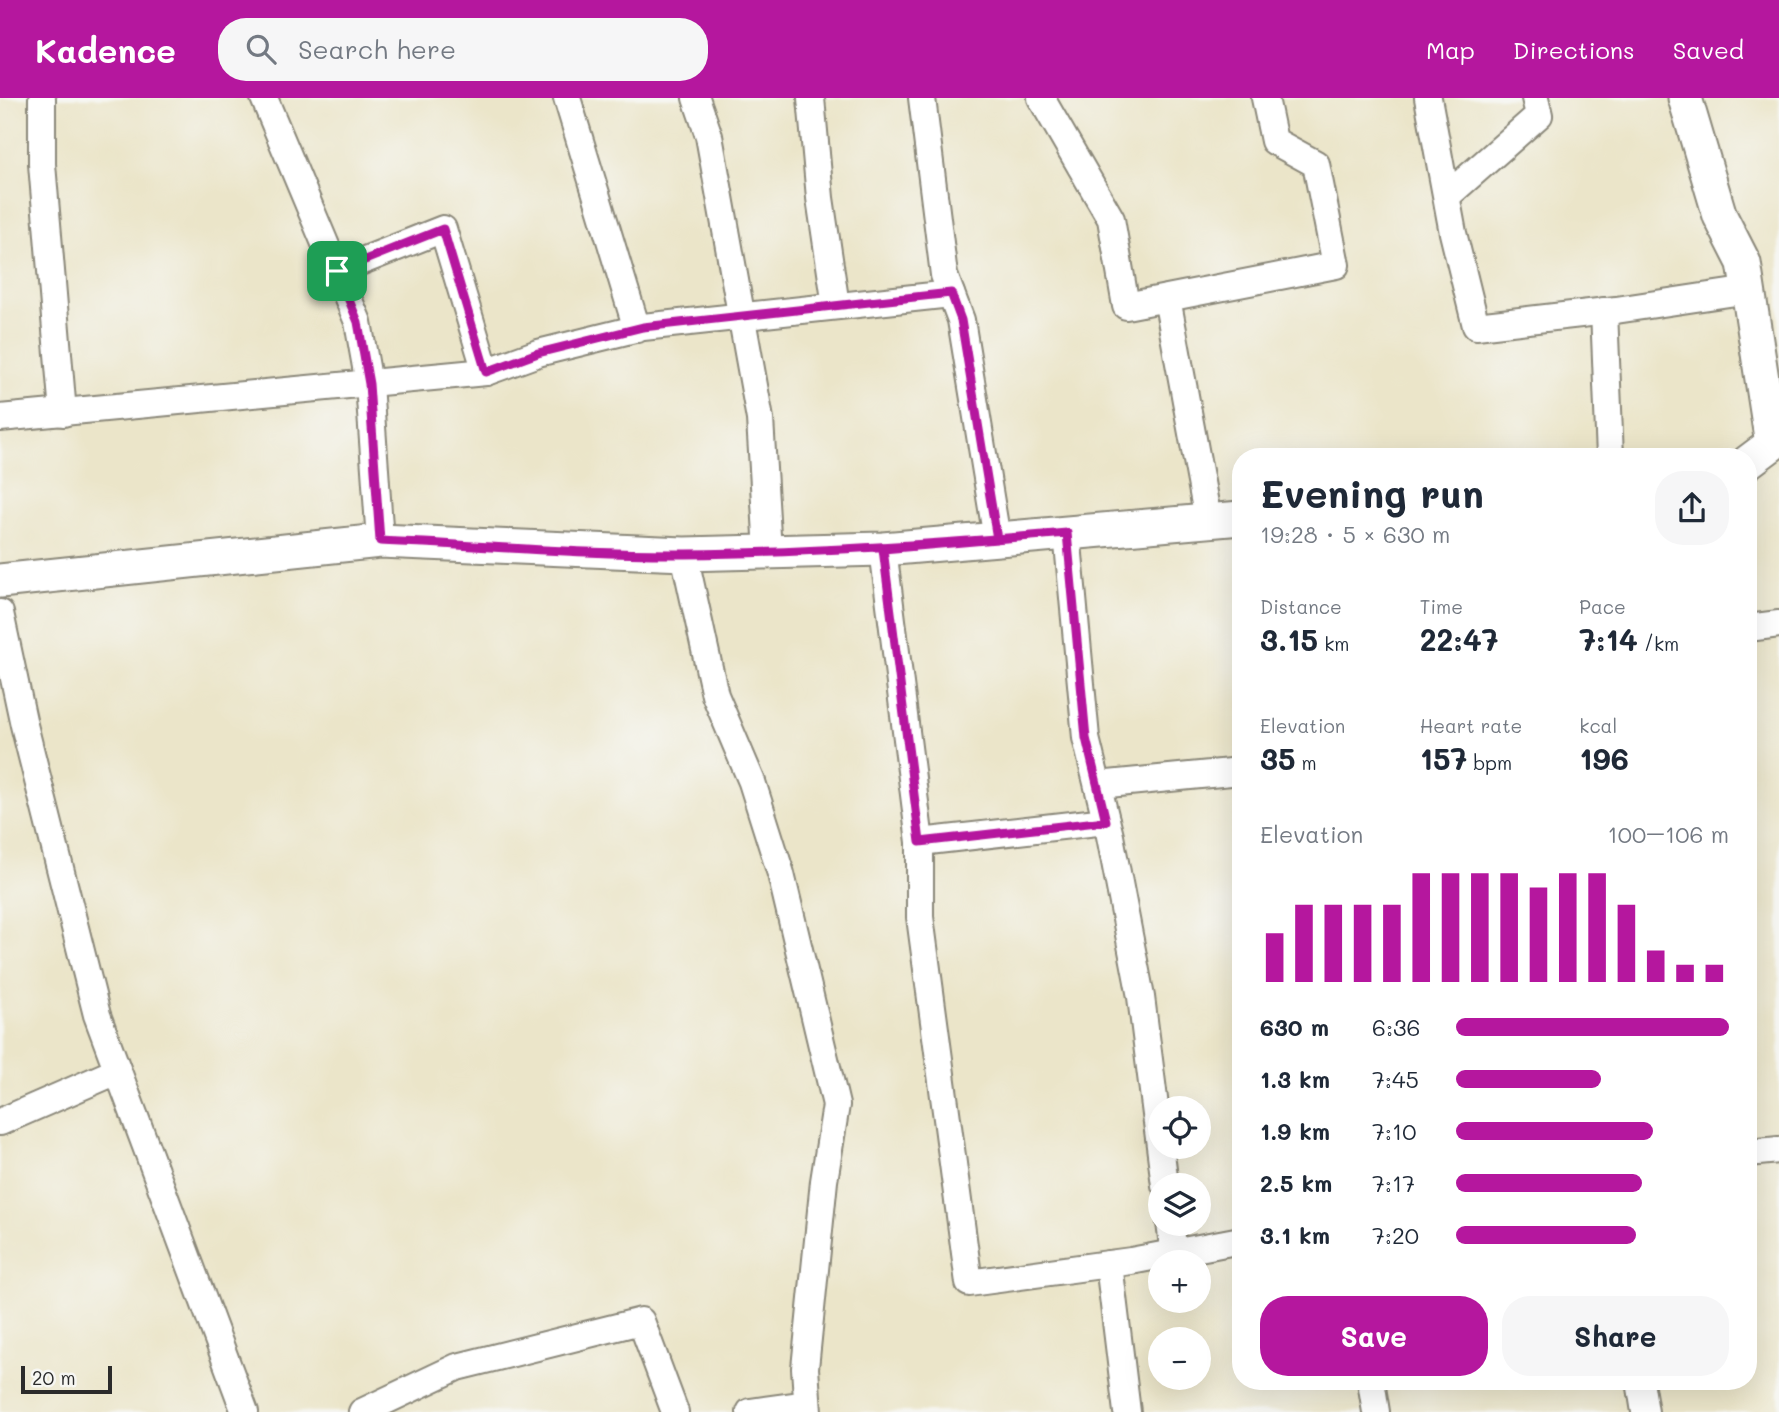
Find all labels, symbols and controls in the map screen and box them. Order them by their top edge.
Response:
search box [218,18,708,81]
text: Kadence [35,28,176,71]
icon: search [242,30,280,68]
text: Search here [298,32,456,66]
text: Map [1426,34,1475,65]
text: Directions [1513,34,1635,65]
text: Saved [1673,34,1744,65]
pin [307,241,367,301]
icon: arrive [318,252,356,290]
text: Evening run [1260,468,1484,518]
button: share [1655,471,1729,545]
text: 19:28 · 5 × 630 m [1260,519,1450,549]
text: Distance [1260,594,1342,619]
text: Time [1420,594,1463,619]
text: Pace [1579,594,1626,619]
text: 3.15 [1260,619,1318,659]
text: 22:47 [1420,619,1498,659]
text: 7:14 [1579,619,1638,659]
text: km [1318,631,1349,656]
text: /km [1638,631,1679,656]
text: Elevation [1260,713,1345,738]
text: Heart rate [1420,713,1522,738]
text: kcal [1579,713,1617,738]
text: 35 [1260,738,1296,778]
text: 157 [1420,738,1467,778]
text: 196 [1579,738,1629,778]
text: m [1296,750,1317,775]
text: bpm [1467,750,1512,775]
text: Elevation [1260,819,1363,849]
text: 100–106 m [1607,819,1729,849]
text: 630 m [1260,1012,1329,1042]
text: 6:36 [1372,1012,1420,1042]
text: 1.3 km [1260,1064,1330,1094]
text: 7:45 [1372,1064,1419,1094]
map controls [1148,1096,1211,1390]
button: locate [1148,1096,1211,1159]
text: 1.9 km [1260,1116,1330,1146]
text: 7:10 [1372,1116,1416,1146]
text: 2.5 km [1260,1168,1332,1198]
text: 7:17 [1372,1168,1415,1198]
button: layers [1148,1173,1211,1236]
text: 3.1 km [1260,1220,1330,1250]
text: 7:20 [1372,1220,1419,1250]
button: + [1148,1250,1211,1313]
button: Save [1260,1296,1488,1376]
button: Share [1502,1296,1729,1376]
button: − [1148,1327,1211,1390]
scale bar [21,1363,112,1395]
text: 20 m [32,1365,76,1390]

